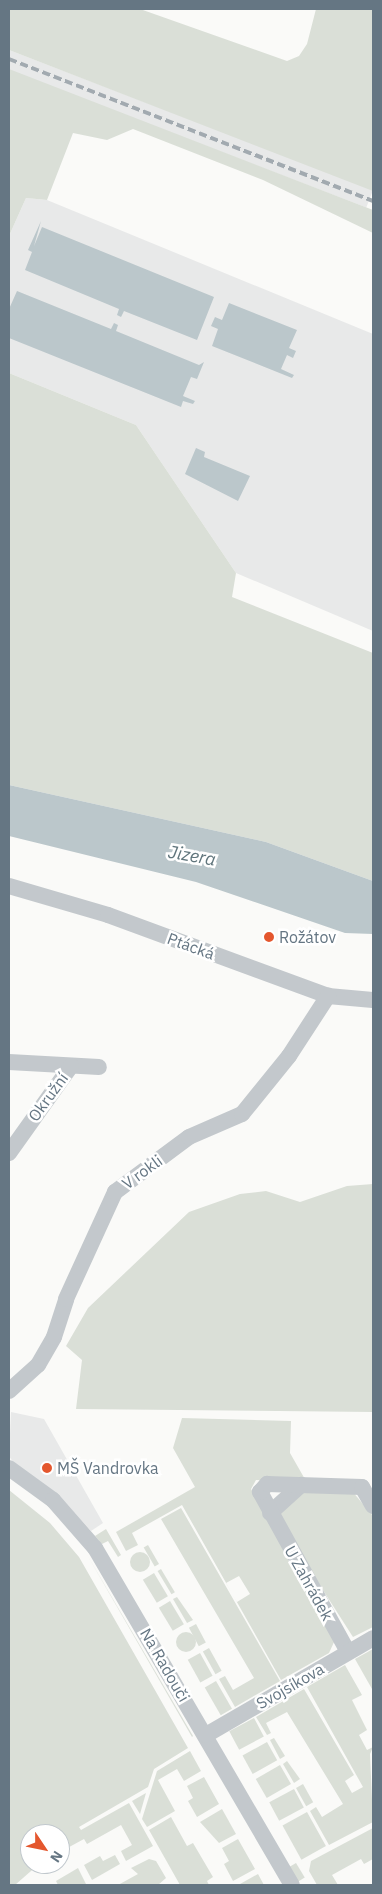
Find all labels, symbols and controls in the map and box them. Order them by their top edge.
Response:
water label: Jizera [167,841,217,871]
place label: Rožátov [279,927,336,947]
street label: Ptácká [165,929,217,963]
marker: Rožátov [263,931,275,943]
street label: Okružní [24,1069,72,1125]
street label: V rokli [118,1151,166,1193]
place label: MŠ Vandrovka [57,1458,159,1478]
marker: MŠ Vandrovka [41,1462,53,1474]
street label: U Zahrádek [281,1542,337,1624]
street label: Na Radouči [136,1625,194,1705]
street label: Svojsíkova [253,1659,327,1713]
north arrow [20,1824,70,1874]
text: N [46,1848,67,1866]

